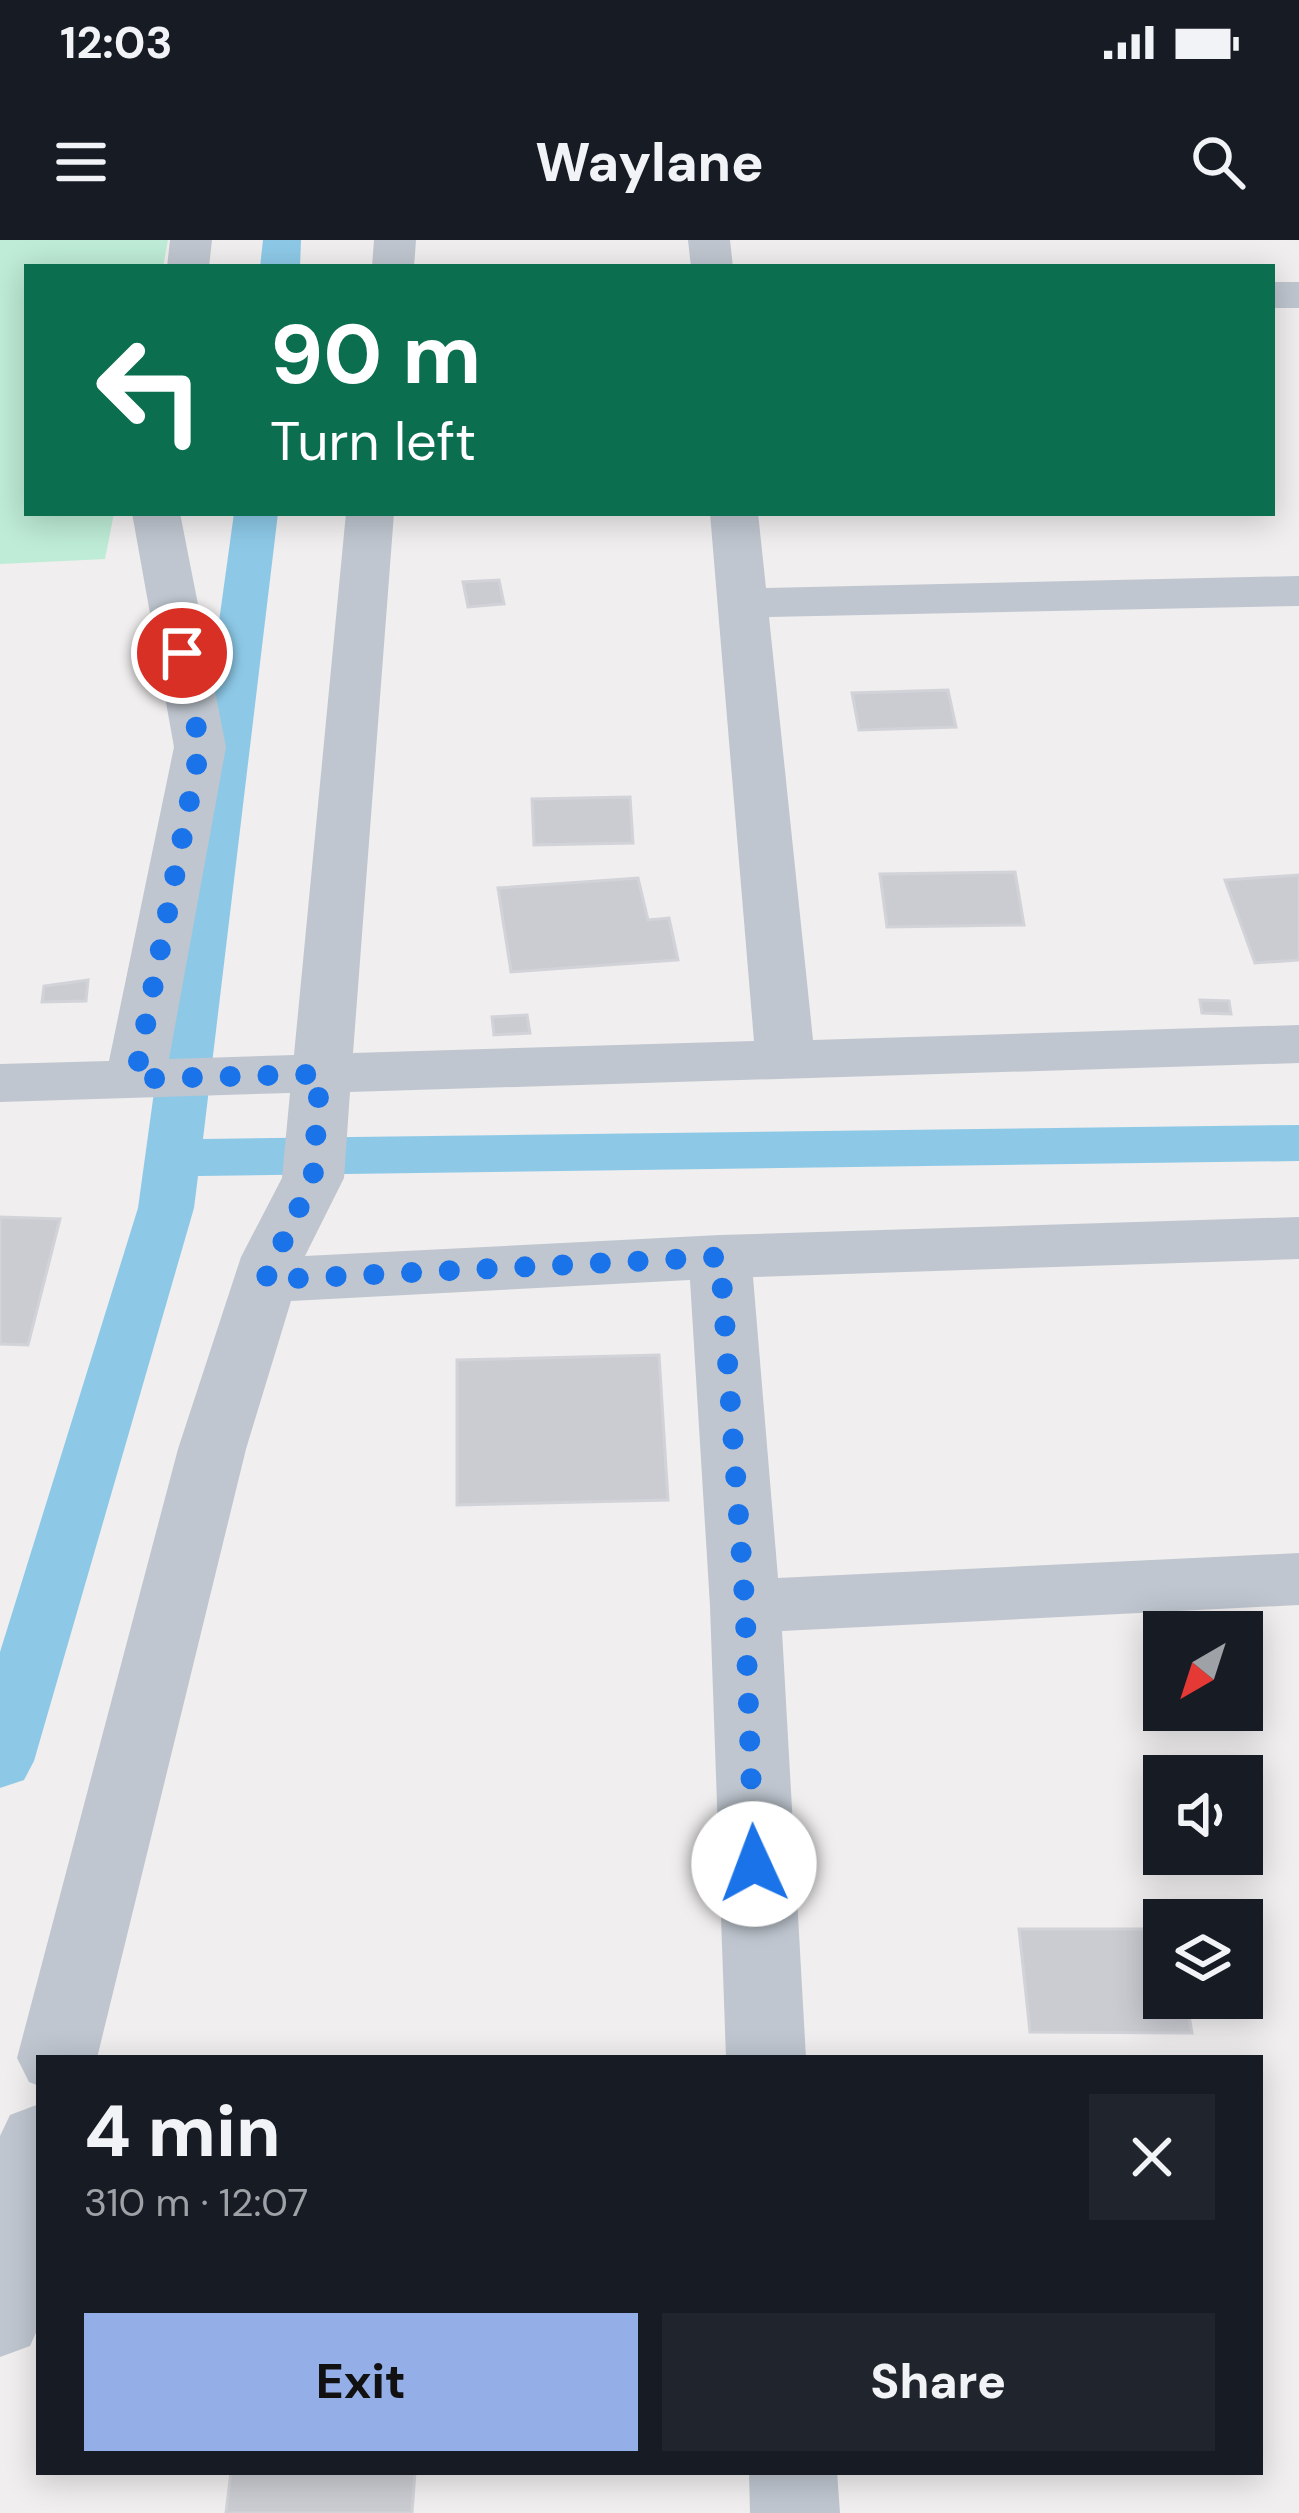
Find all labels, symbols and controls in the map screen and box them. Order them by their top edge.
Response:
text: 12:03 [60,13,173,72]
text: Waylane [535,127,764,198]
icon: menu [48,129,114,195]
icon: search [1185,129,1251,195]
text: 90 m [270,300,481,409]
icon: left [72,312,228,468]
text: Turn left [270,406,476,477]
pin [131,602,233,704]
icon: arrive [149,620,215,686]
north arrow [1143,1611,1263,1731]
map controls [1143,1611,1263,2019]
button: sound [1143,1755,1263,1875]
position arrow [691,1801,817,1927]
button: layers [1143,1899,1263,2019]
text: 4 min [84,2085,281,2178]
button: close [1089,2094,1215,2220]
text: 310 m · 12:07 [84,2177,308,2228]
button: Exit [84,2313,638,2451]
button: Share [662,2313,1215,2451]

